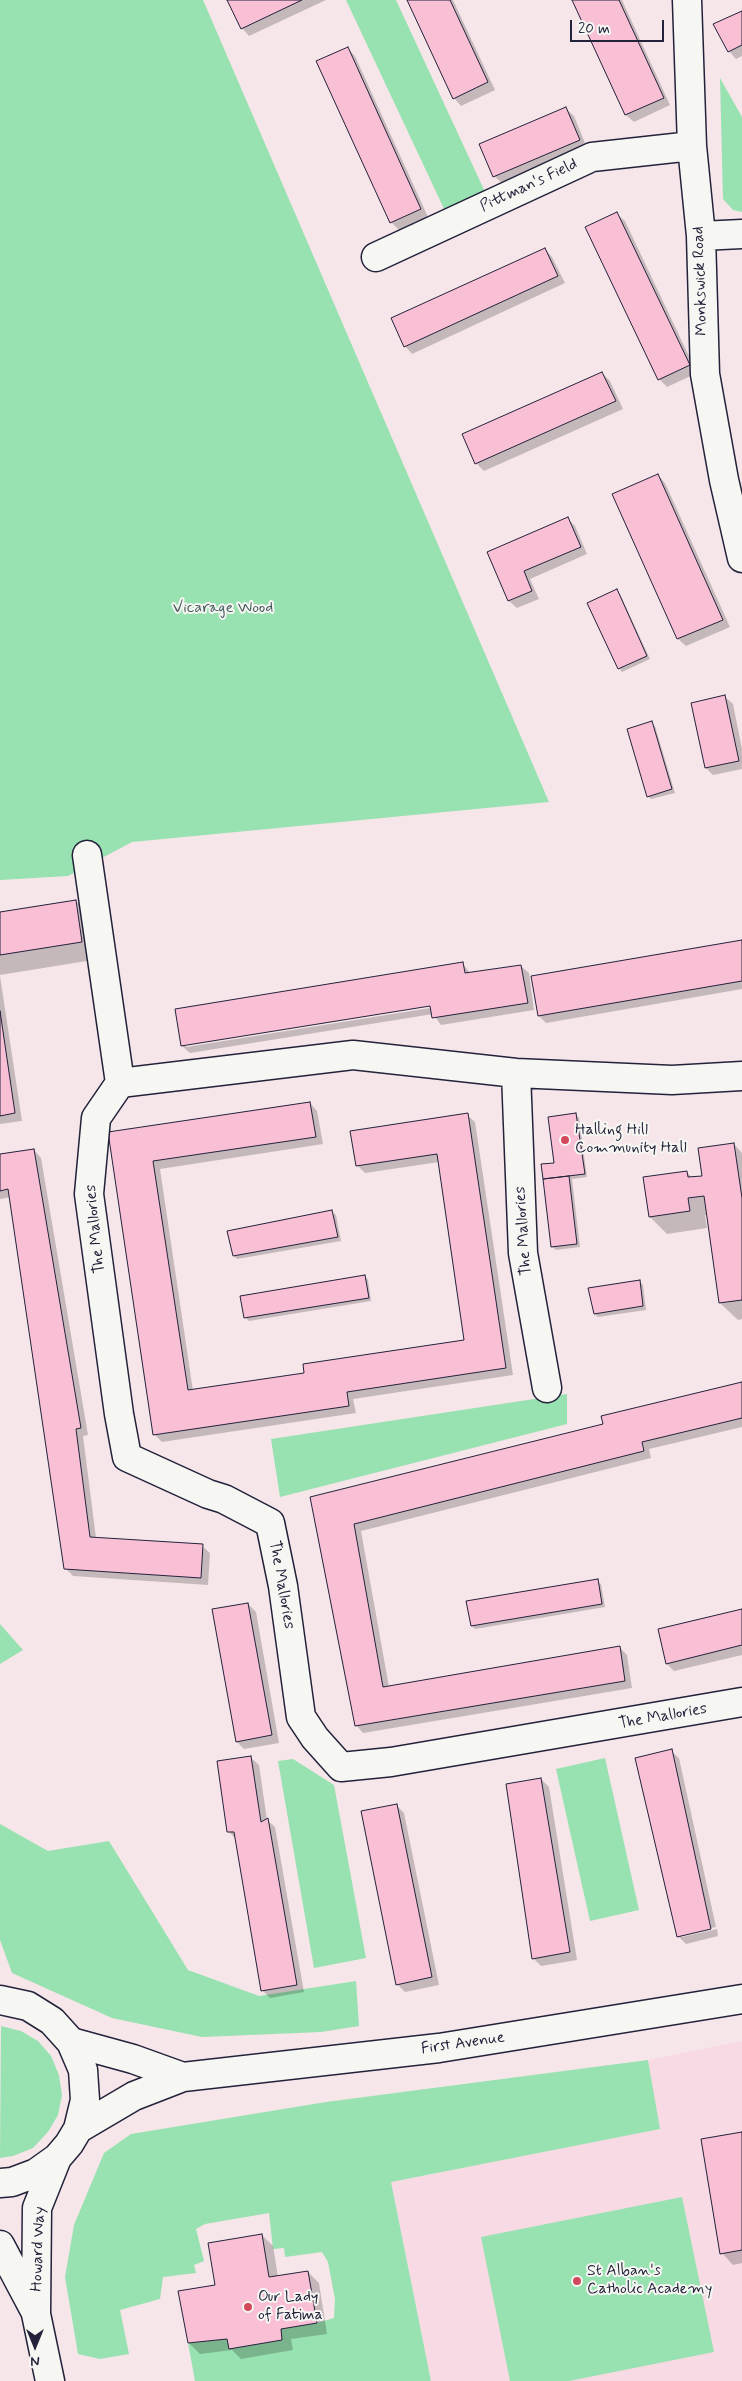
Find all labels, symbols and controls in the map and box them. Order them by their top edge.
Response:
scale bar [572,10,666,42]
text: 20 m [578,19,610,39]
street label: Pittman's Field [477,155,581,217]
street label: Monkswick Road [689,226,713,336]
park label: Vicarage Wood [173,599,273,619]
place label: Halling Hill Community Hall [575,1121,687,1159]
marker: Halling Hill Community Hall [559,1134,571,1146]
street label: The Mallories [82,1184,110,1274]
street label: The Mallories [511,1186,537,1276]
street label: The Mallories [264,1539,298,1631]
street label: The Mallories [617,1700,709,1734]
street label: First Avenue [420,2029,506,2059]
street label: Howard Way [28,2206,50,2292]
place label: St Alban's Catholic Academy [587,2262,712,2300]
marker: St Alban's Catholic Academy [571,2275,583,2287]
place label: Our Lady of Fatima [258,2288,323,2326]
marker: Our Lady of Fatima [242,2301,254,2313]
north arrow [10,2321,60,2371]
text: N [30,2352,40,2370]

